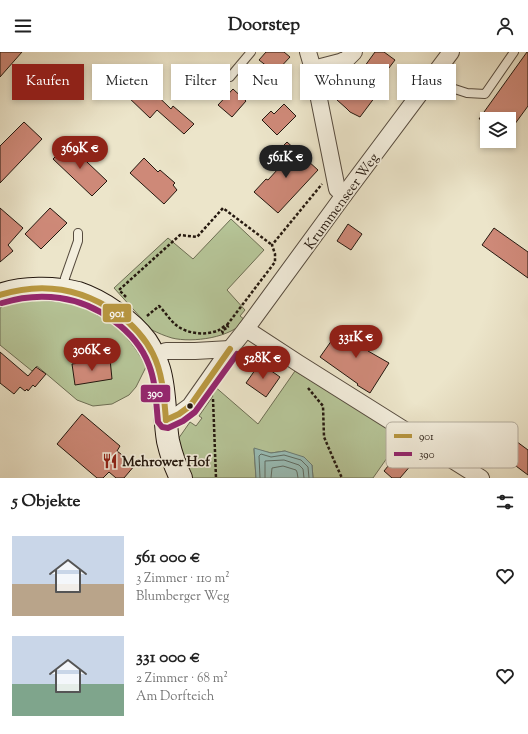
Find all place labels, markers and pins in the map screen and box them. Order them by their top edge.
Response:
pin: 369K € [47,136,113,170]
pin: 561K € [253,145,319,179]
pin: 331K € [323,325,389,359]
pin: 306K € [59,338,125,372]
pin: 528K € [230,346,296,380]
unlabelled marker [185,401,195,411]
restaurant icon: Mehrower Hof [101,452,119,470]
place label: Mehrower Hof [122,453,211,473]

